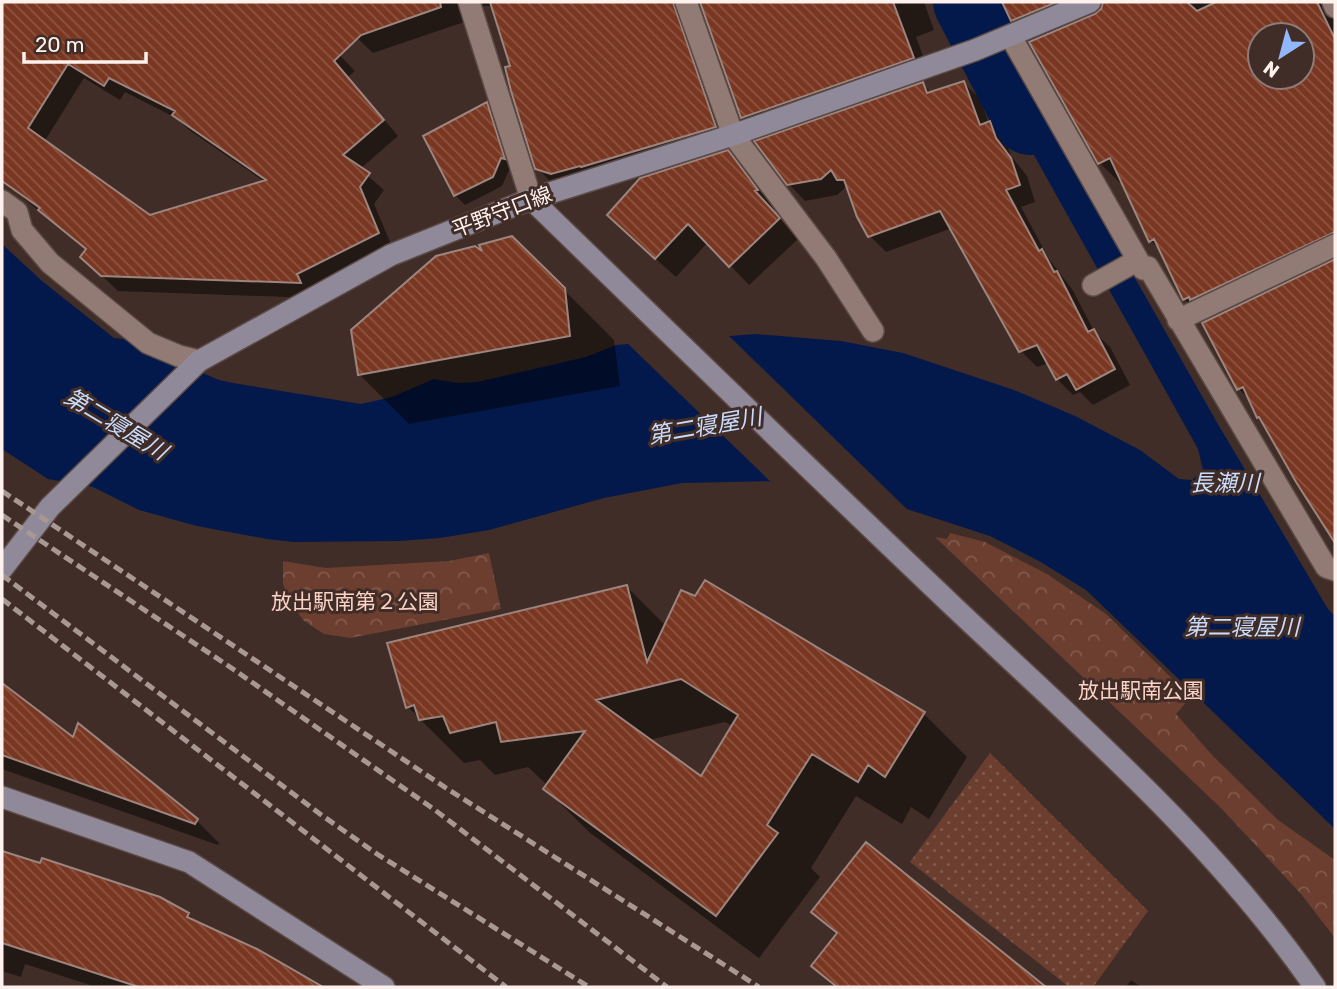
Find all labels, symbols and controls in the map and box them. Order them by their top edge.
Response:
scale bar [24,21,147,65]
north arrow [1246,21,1316,91]
text: 20 m [35,32,84,57]
text: N [1259,56,1284,83]
street label: 平野守口線 [448,181,555,242]
water label: 第二寝屋川 [60,382,175,467]
water label: 第二寝屋川 [646,402,767,450]
water label: 長瀬川 [1191,469,1263,497]
park label: 放出駅南第２公園 [271,589,439,614]
water label: 第二寝屋川 [1185,613,1303,641]
park label: 放出駅南公園 [1078,678,1204,703]

